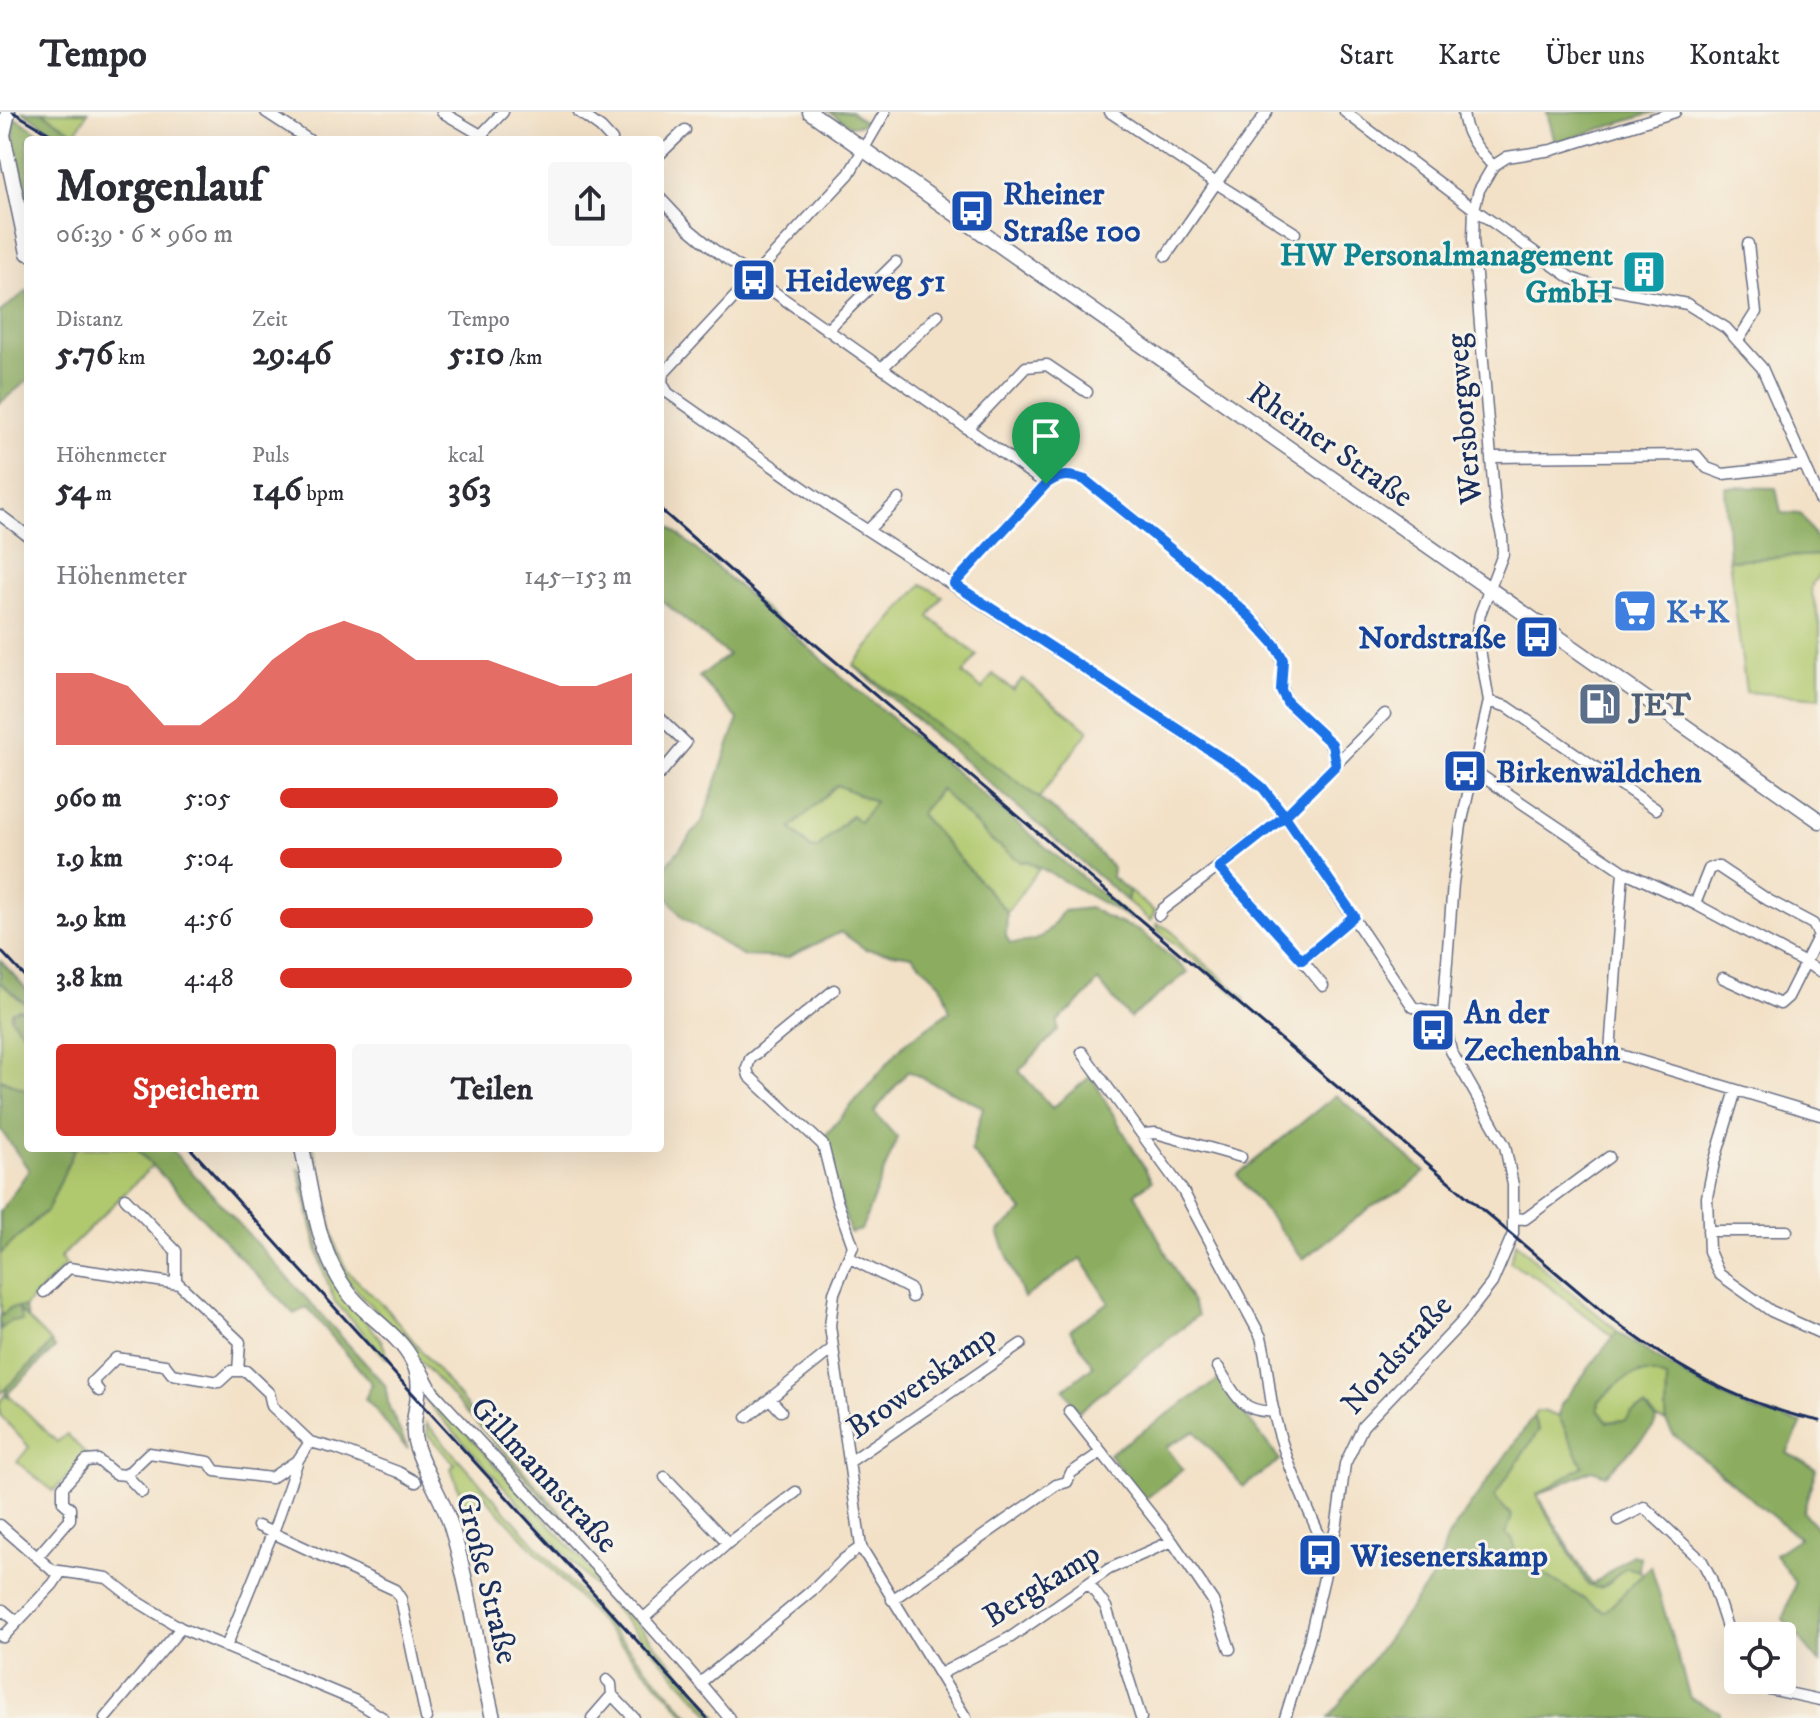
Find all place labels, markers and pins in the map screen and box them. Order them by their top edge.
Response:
place label: Rheiner Straße 100 [1003,175,1141,252]
bus stop icon: Rheiner Straße 100 [948,187,996,235]
place label: HW Personalmanagement GmbH [1280,236,1614,313]
building icon: HW Personalmanagement GmbH [1620,248,1668,296]
bus stop icon: Heideweg 51 [730,256,778,304]
place label: Heideweg 51 [785,262,946,302]
pin [1012,402,1080,484]
supermarket icon: K+K [1611,587,1659,635]
place label: K+K [1666,593,1730,633]
bus stop icon: Nordstraße [1513,613,1561,661]
place label: Nordstraße [1358,619,1506,659]
fuel station icon: JET [1576,680,1624,728]
place label: JET [1628,686,1692,726]
bus stop icon: Birkenwäldchen [1441,747,1489,795]
place label: Birkenwäldchen [1496,753,1702,793]
place label: An der Zechenbahn [1463,994,1621,1071]
bus stop icon: An der Zechenbahn [1409,1006,1457,1054]
bus stop icon: Wiesenerskamp [1296,1531,1344,1579]
place label: Wiesenerskamp [1350,1537,1548,1577]

